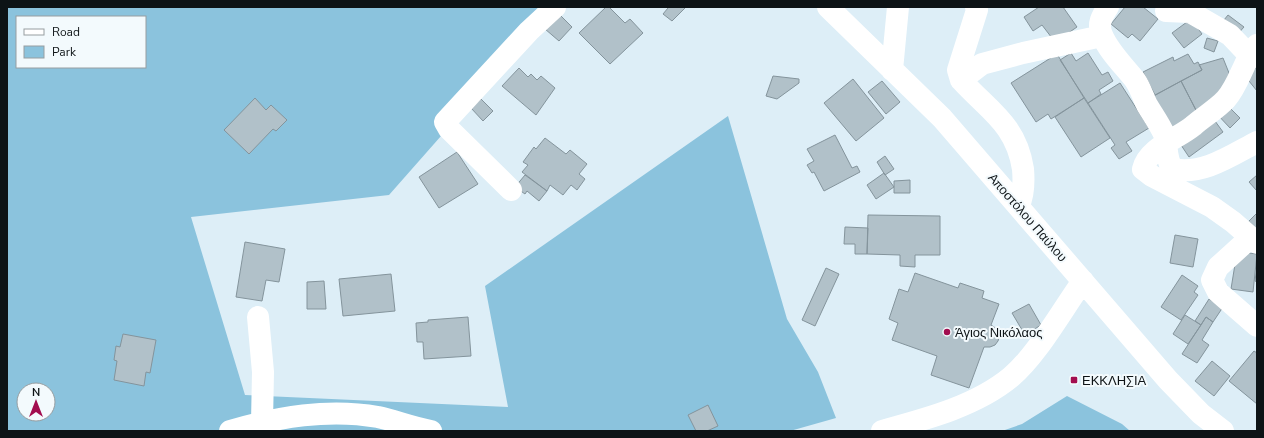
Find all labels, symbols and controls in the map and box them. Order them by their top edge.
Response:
legend [16,16,146,68]
text: Road [52,24,80,40]
text: Park [52,44,77,60]
street label: Αποστόλου Παύλου [984,169,1071,266]
place label: Άγιος Νικόλαος [955,324,1043,342]
marker: Άγιος Νικόλαος [942,327,952,337]
place label: ΕΚΚΛΗΣΙΑ [1082,372,1146,390]
marker: ΕΚΚΛΗΣΙΑ [1069,375,1079,385]
north arrow [16,382,56,422]
text: N [32,385,40,400]

